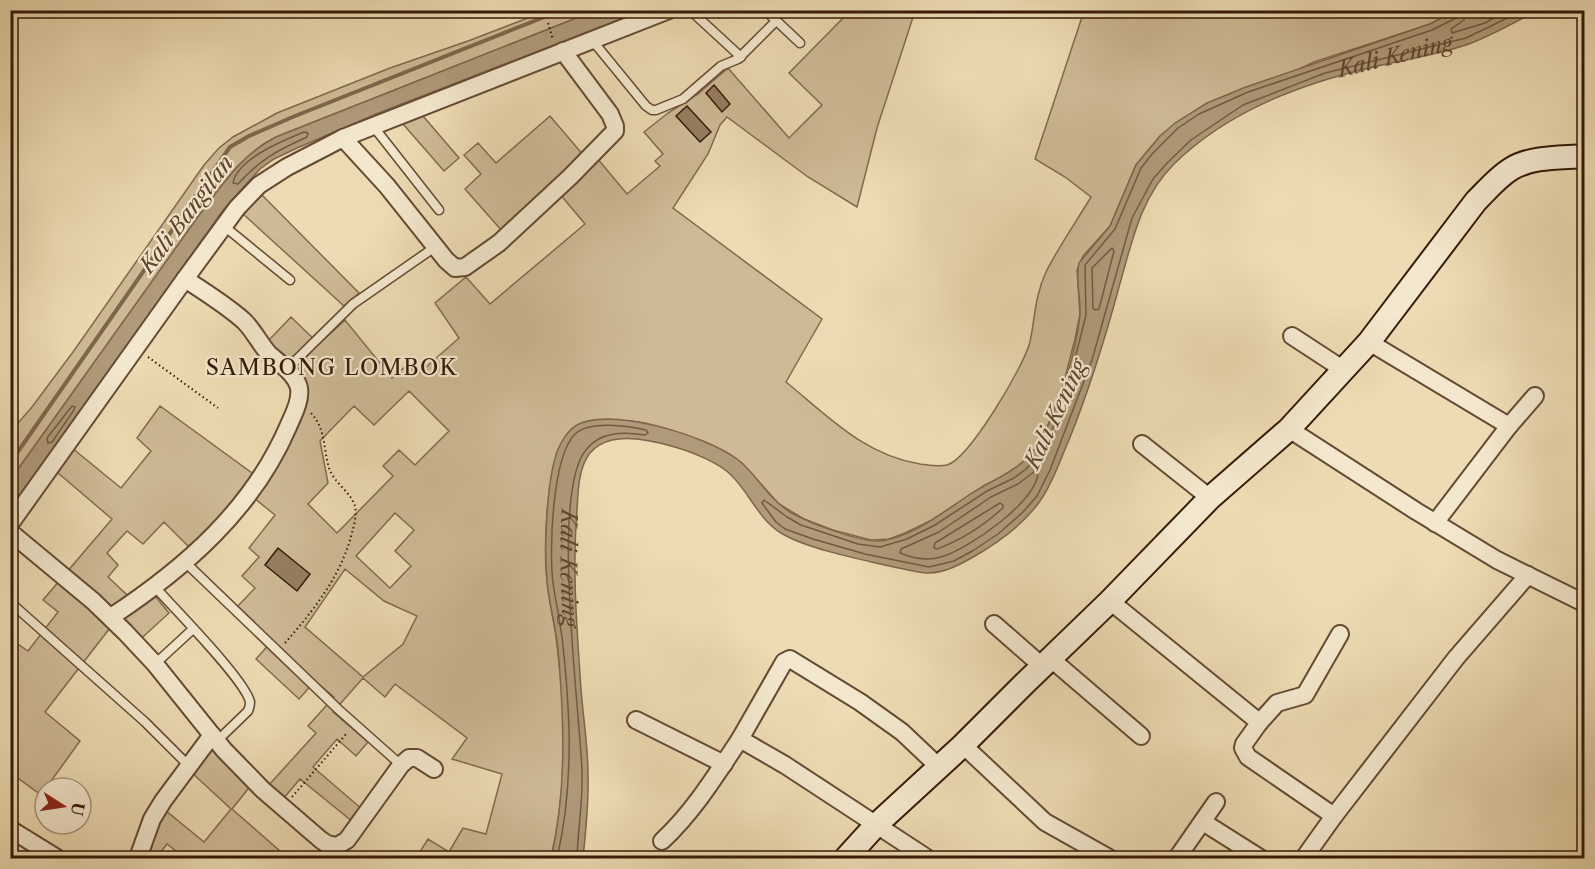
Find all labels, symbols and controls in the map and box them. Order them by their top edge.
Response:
water label: Kali Kening [1333,28,1457,84]
water label: Kali Bangilan [132,150,239,280]
district label: SAMBONG LOMBOK [206,354,458,381]
water label: Kali Kening [1018,354,1093,475]
water label: Kali Kening [554,507,584,630]
north arrow [33,776,93,836]
text: U [67,801,89,818]

